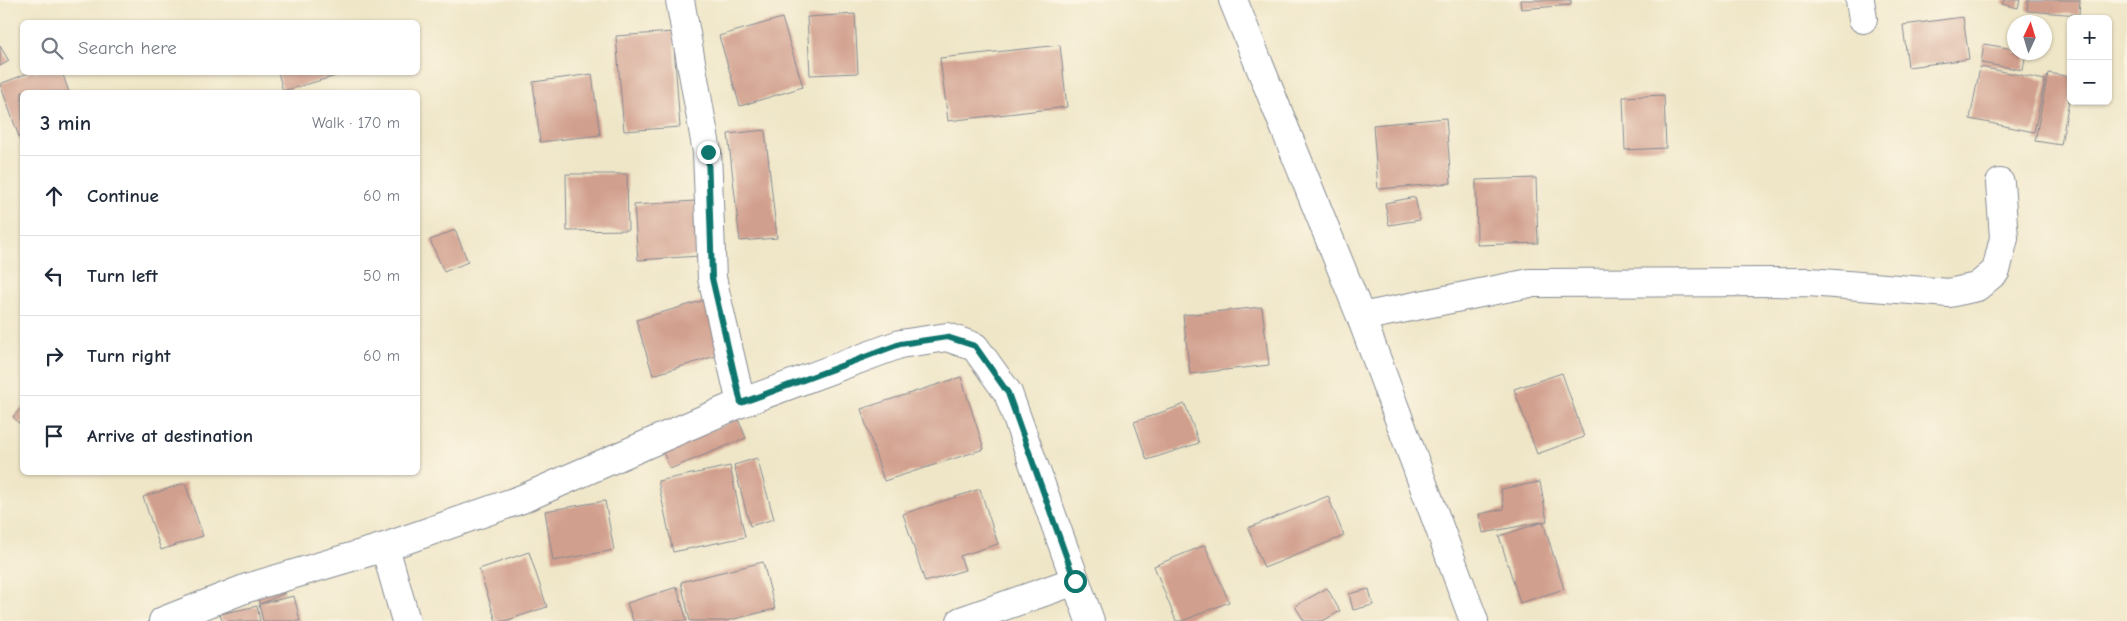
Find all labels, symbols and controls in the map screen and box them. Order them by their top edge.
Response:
north arrow [2007,15,2052,60]
map controls [2067,15,2112,105]
button: + [2067,15,2112,60]
search box [20,20,420,75]
icon: search [38,34,66,62]
text: Search here [78,37,177,59]
button: − [2067,60,2112,105]
text: 3 min [40,111,91,135]
text: Walk · 170 m [312,114,400,132]
route end [697,141,720,164]
icon: ahead [40,182,68,210]
text: Continue [87,185,159,207]
text: 60 m [363,187,400,205]
icon: left [40,262,68,290]
text: Turn left [87,265,158,287]
text: 50 m [363,267,400,285]
icon: right [40,342,68,370]
text: Turn right [87,345,171,367]
text: 60 m [363,347,400,365]
icon: arrive [40,422,68,450]
text: Arrive at destination [87,425,253,447]
route start [1064,570,1087,593]

